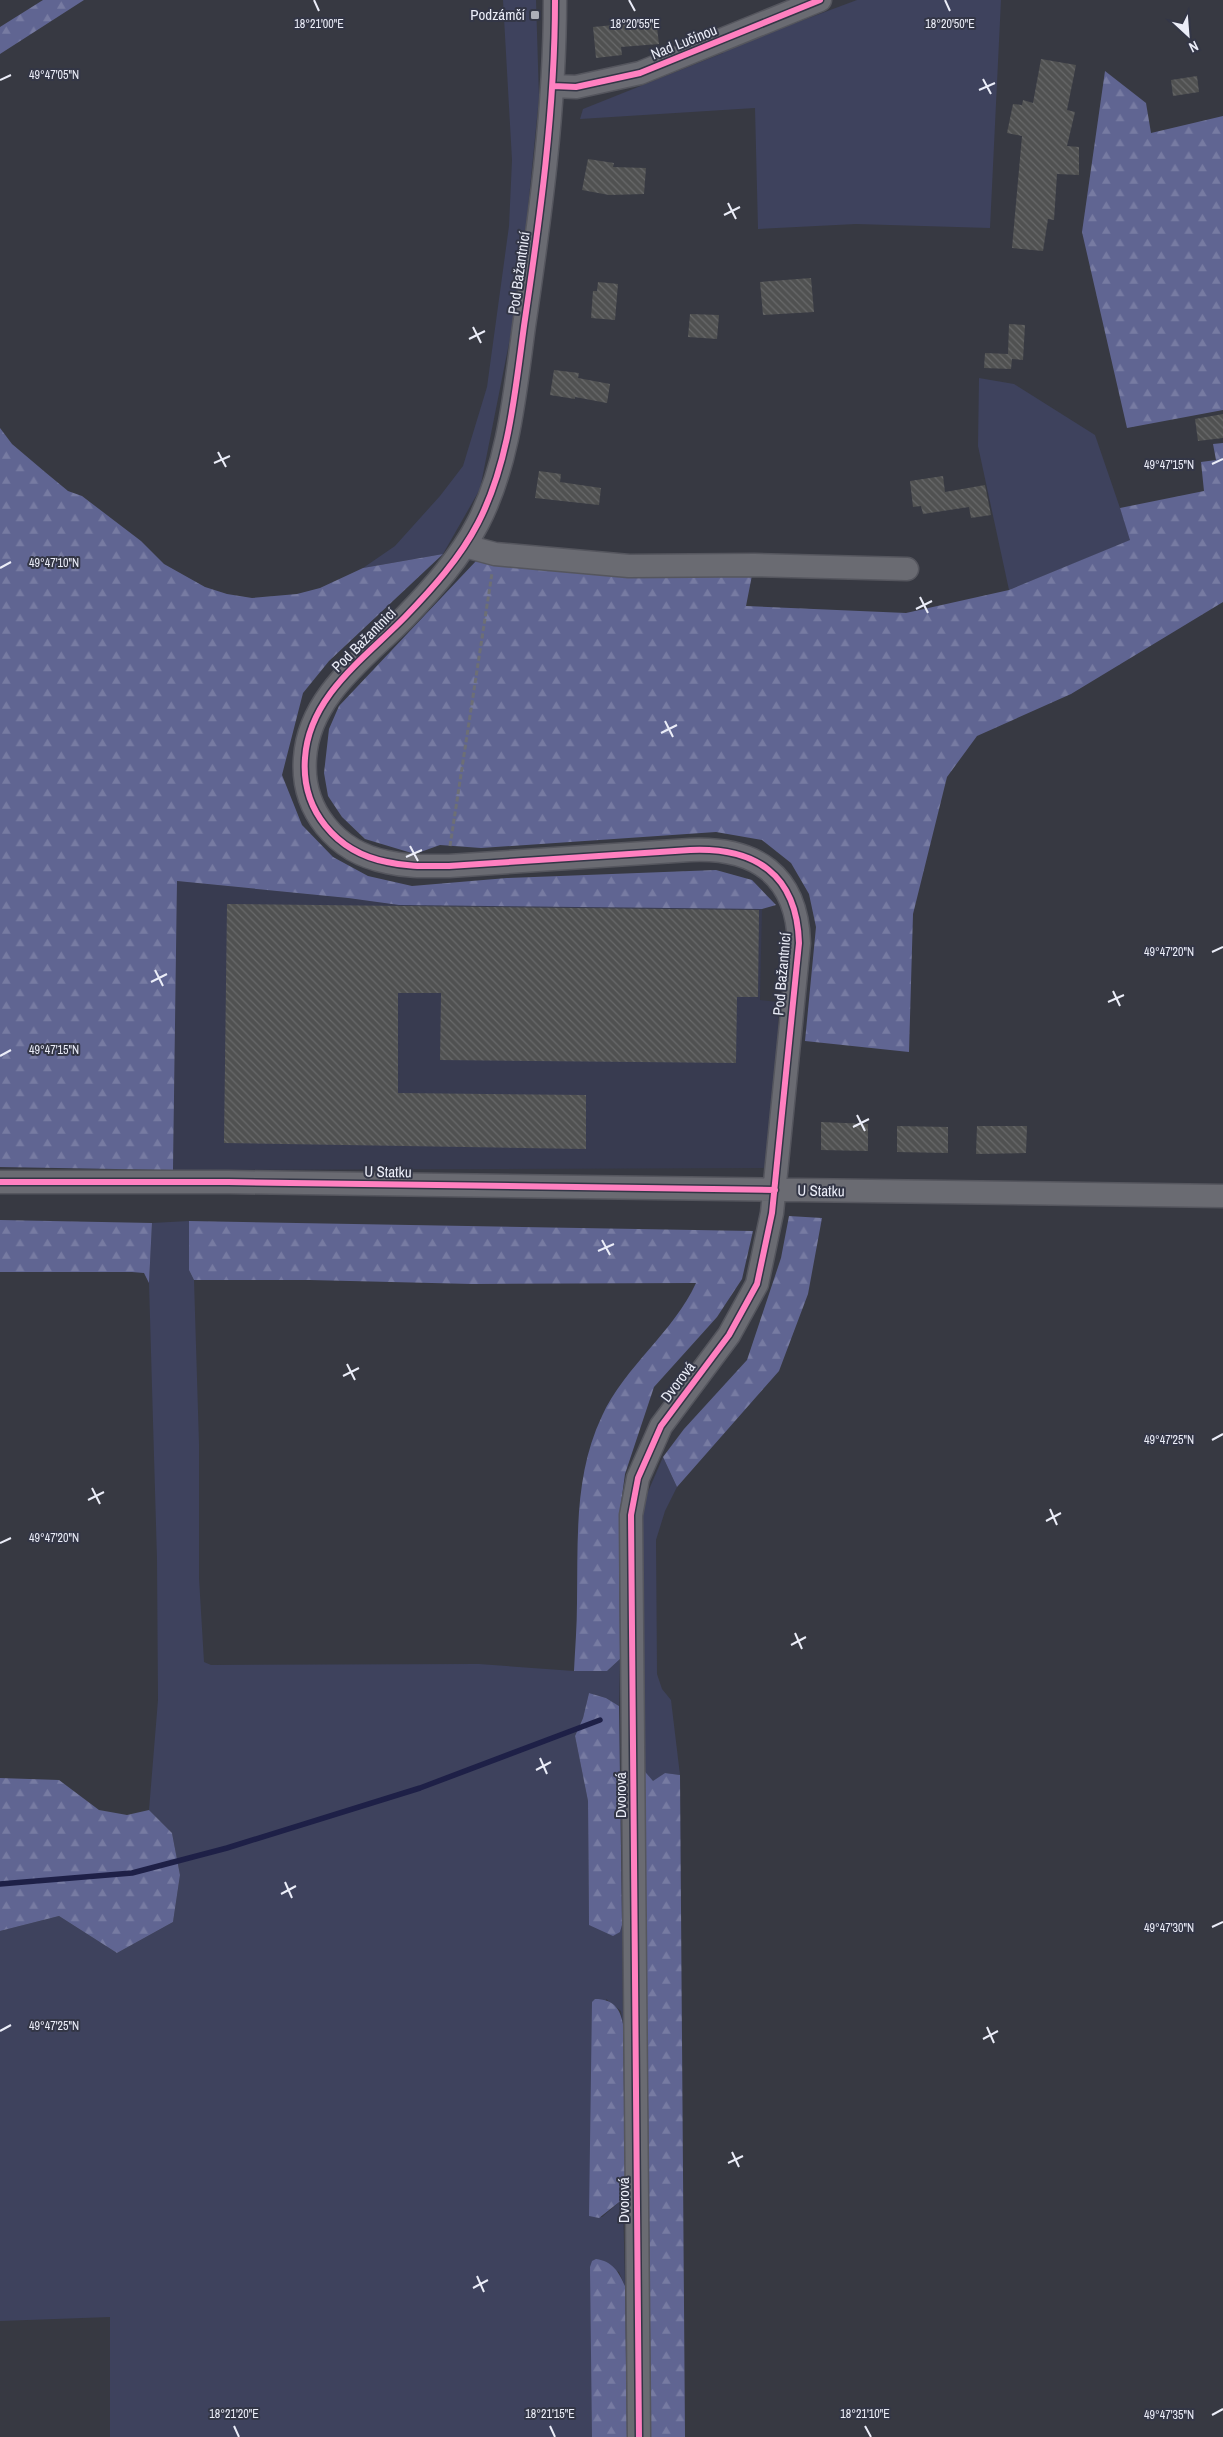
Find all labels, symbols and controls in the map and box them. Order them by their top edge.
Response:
place label: Podzámčí [470,4,526,25]
marker: Podzámčí [529,9,541,21]
north arrow [1163,10,1213,60]
text: 18°21'00"E [294,16,344,32]
text: 18°20'55"E [610,16,660,32]
text: 18°20'50"E [925,16,975,32]
street label: Nad Lučinou [648,19,720,64]
text: N [1186,37,1201,57]
text: 49°47'05"N [29,67,79,83]
street label: Pod Bažantnicí [502,230,535,316]
text: 49°47'15"N [1144,457,1194,473]
text: 49°47'10"N [29,555,79,571]
street label: Pod Bažantnicí [327,602,401,677]
street label: Pod Bažantnicí [767,931,796,1016]
text: 49°47'20"N [1144,944,1194,960]
text: 49°47'15"N [29,1042,79,1058]
street label: U Statku [364,1161,412,1182]
street label: U Statku [797,1180,845,1201]
street label: Dvorová [655,1357,700,1406]
text: 49°47'25"N [1144,1432,1194,1448]
text: 49°47'20"N [29,1530,79,1546]
street label: Dvorová [610,1772,631,1818]
text: 49°47'30"N [1144,1920,1194,1936]
text: 49°47'25"N [29,2018,79,2034]
street label: Dvorová [613,2177,634,2223]
text: 18°21'20"E [209,2406,259,2422]
text: 18°21'15"E [525,2406,575,2422]
text: 18°21'10"E [840,2406,890,2422]
text: 49°47'35"N [1144,2407,1194,2423]

